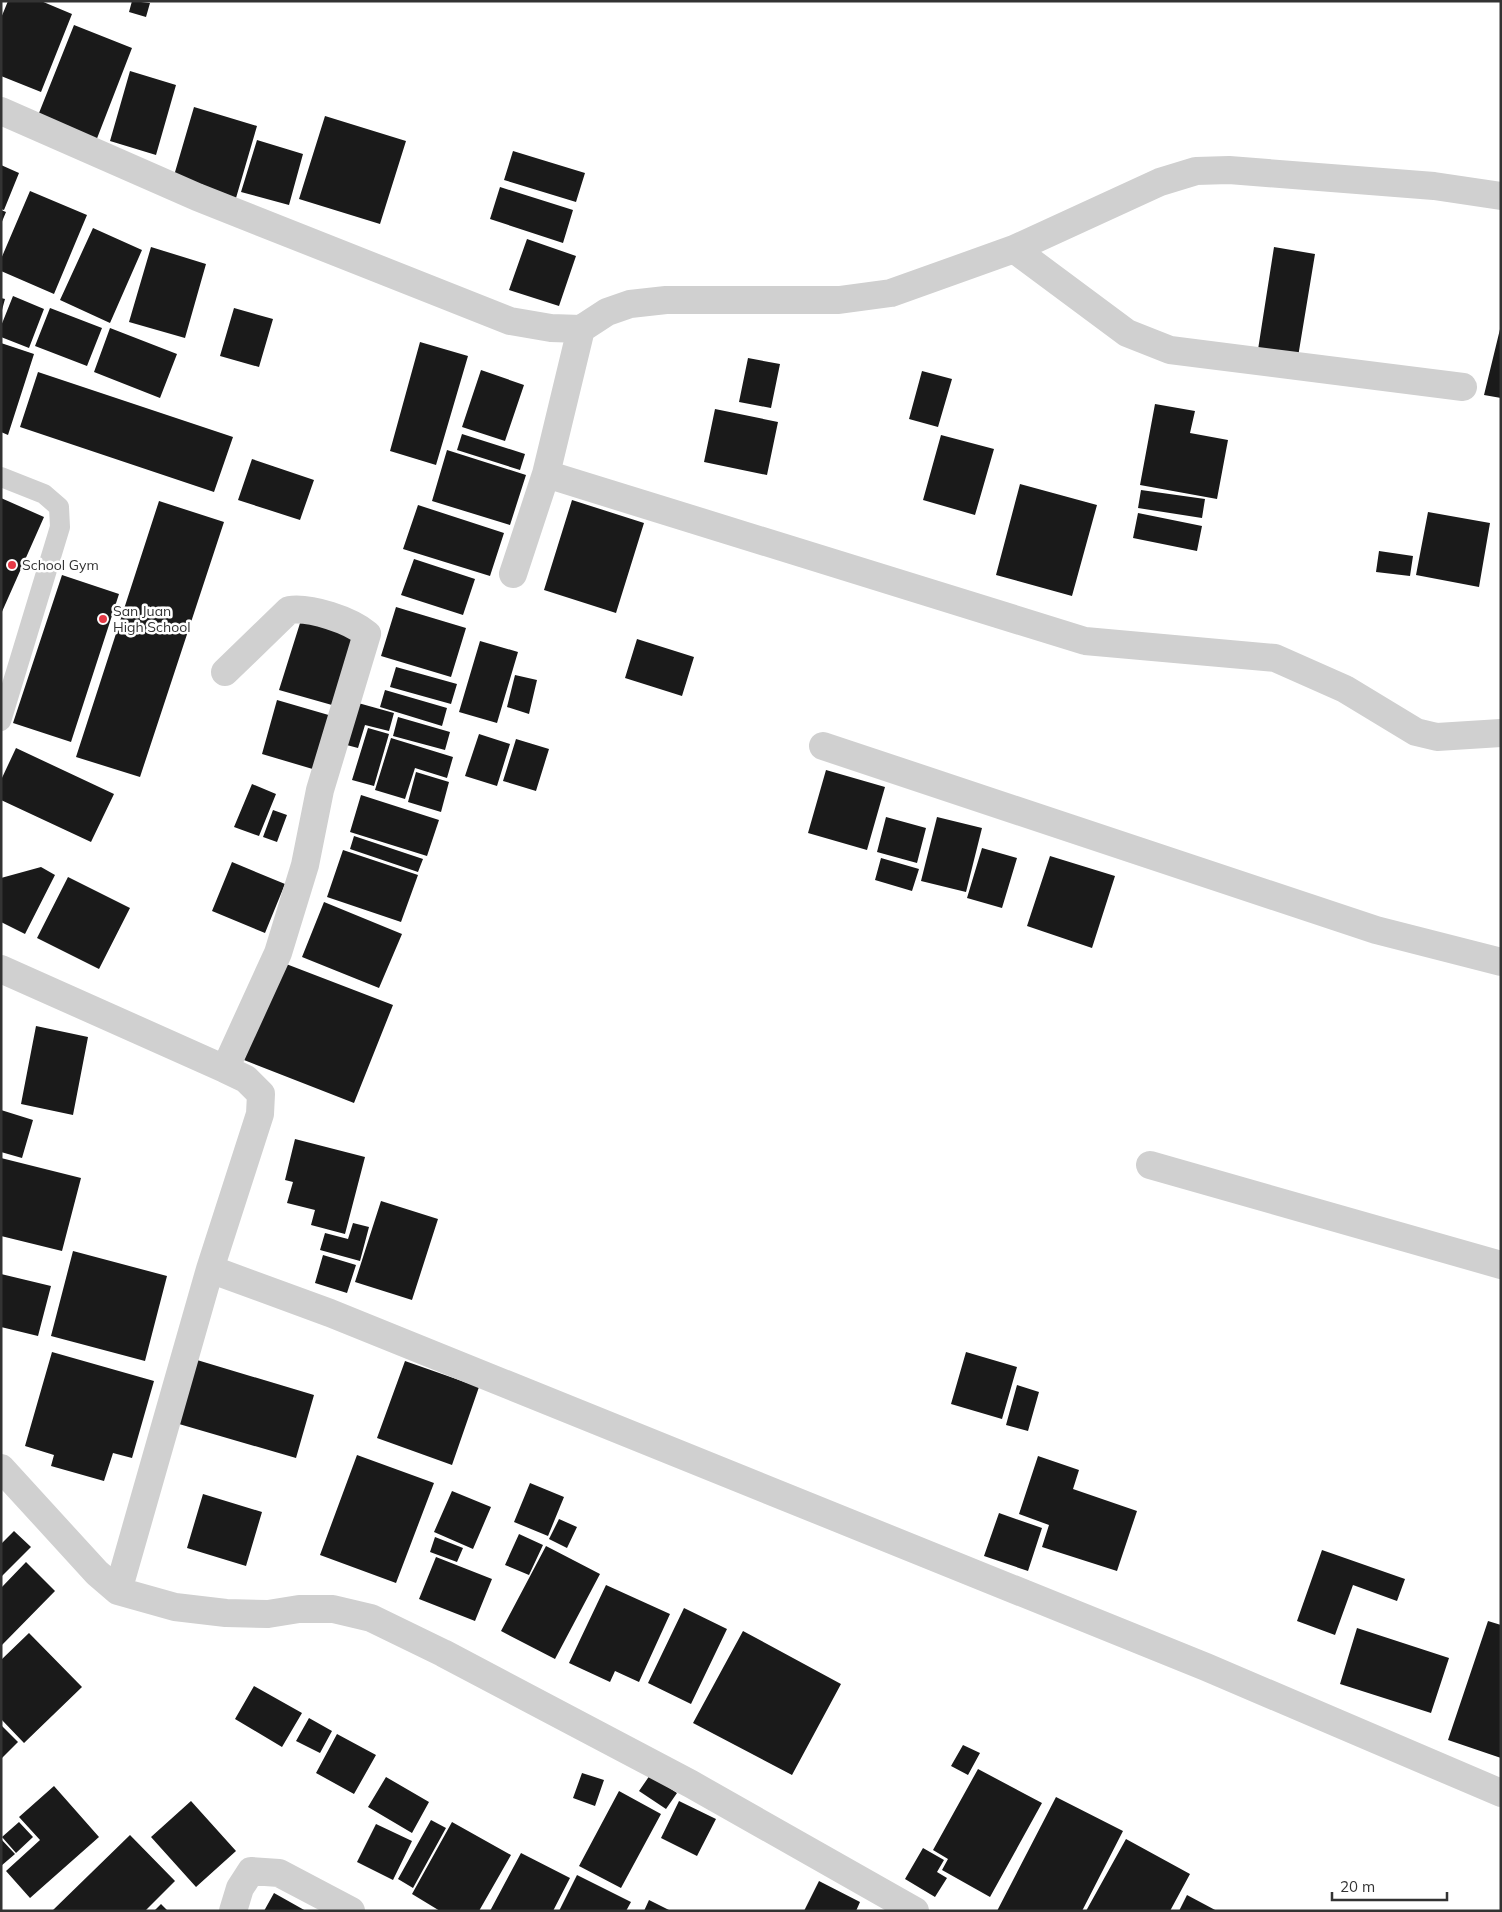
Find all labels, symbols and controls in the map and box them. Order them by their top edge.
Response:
place label: School Gym [22,556,99,574]
marker: School Gym [6,559,18,571]
place label: San Juan High School [113,602,191,636]
marker: San Juan High School [97,613,109,625]
scale bar [1332,1870,1447,1902]
text: 20 m [1340,1877,1375,1896]

